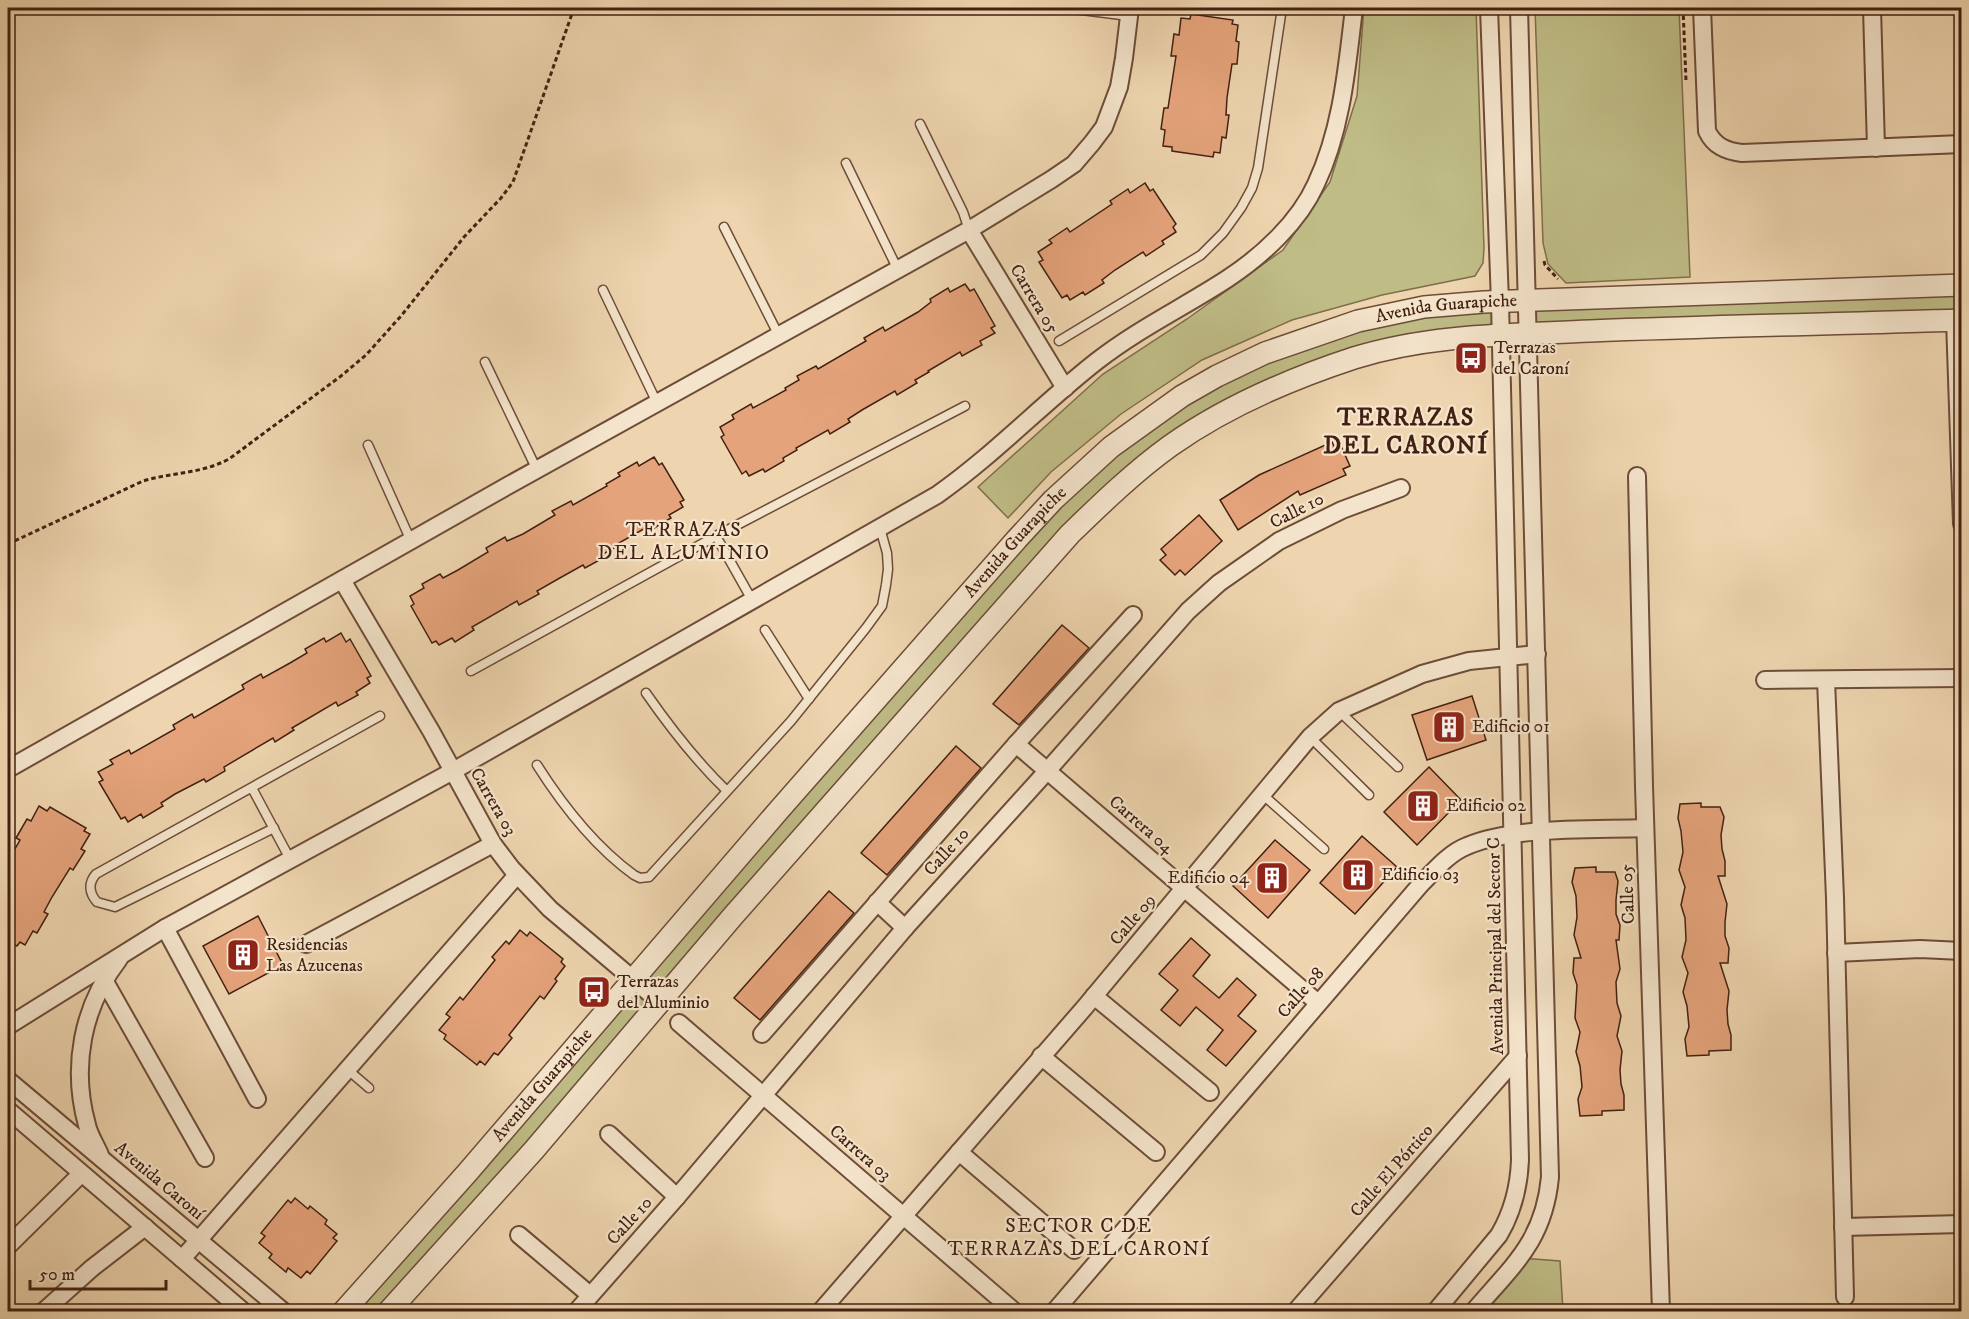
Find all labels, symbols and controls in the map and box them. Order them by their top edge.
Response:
street label: Carrera 05 [1005,260,1063,338]
street label: Avenida Guarapiche [1373,290,1517,328]
place label: Terrazas del Caroní [1494,337,1570,380]
bus stop icon: Terrazas del Caroní [1453,340,1489,376]
district label: TERRAZAS DEL CARONÍ [1323,403,1489,461]
street label: Avenida Guarapiche [959,482,1071,603]
street label: Calle 10 [1266,488,1328,534]
district label: TERRAZAS DEL ALUMINIO [597,518,771,566]
building icon: Edificio 01 [1431,709,1467,745]
place label: Edificio 01 [1472,716,1550,738]
street label: Carrera 03 [465,764,521,840]
building icon: Edificio 02 [1405,788,1441,824]
street label: Carrera 04 [1104,791,1178,860]
place label: Edificio 02 [1446,795,1526,817]
street label: Calle 10 [919,823,975,881]
street label: Avenida Principal del Sector C [1483,837,1509,1055]
building icon: Edificio 03 [1340,857,1376,893]
building icon: Edificio 04 [1254,860,1290,896]
street label: Calle 05 [1616,863,1640,925]
place label: Edificio 03 [1381,864,1459,886]
place label: Edificio 04 [1167,867,1250,889]
street label: Calle 09 [1105,890,1161,950]
place label: Residencias Las Azucenas [266,934,363,977]
building icon: Residencias Las Azucenas [225,937,261,973]
street label: Calle 08 [1273,963,1329,1023]
place label: Terrazas del Aluminio [617,971,709,1014]
bus stop icon: Terrazas del Aluminio [576,974,612,1010]
street label: Avenida Guarapiche [488,1024,597,1146]
street label: Carrera 03 [824,1120,896,1186]
street label: Calle El Pórtico [1346,1120,1439,1222]
street label: Avenida Caroní [110,1137,209,1226]
street label: Calle 10 [602,1192,658,1250]
district label: SECTOR C DE TERRAZAS DEL CARONÍ [948,1214,1210,1262]
scale bar [30,1253,166,1291]
text: 50 m [39,1264,75,1286]

